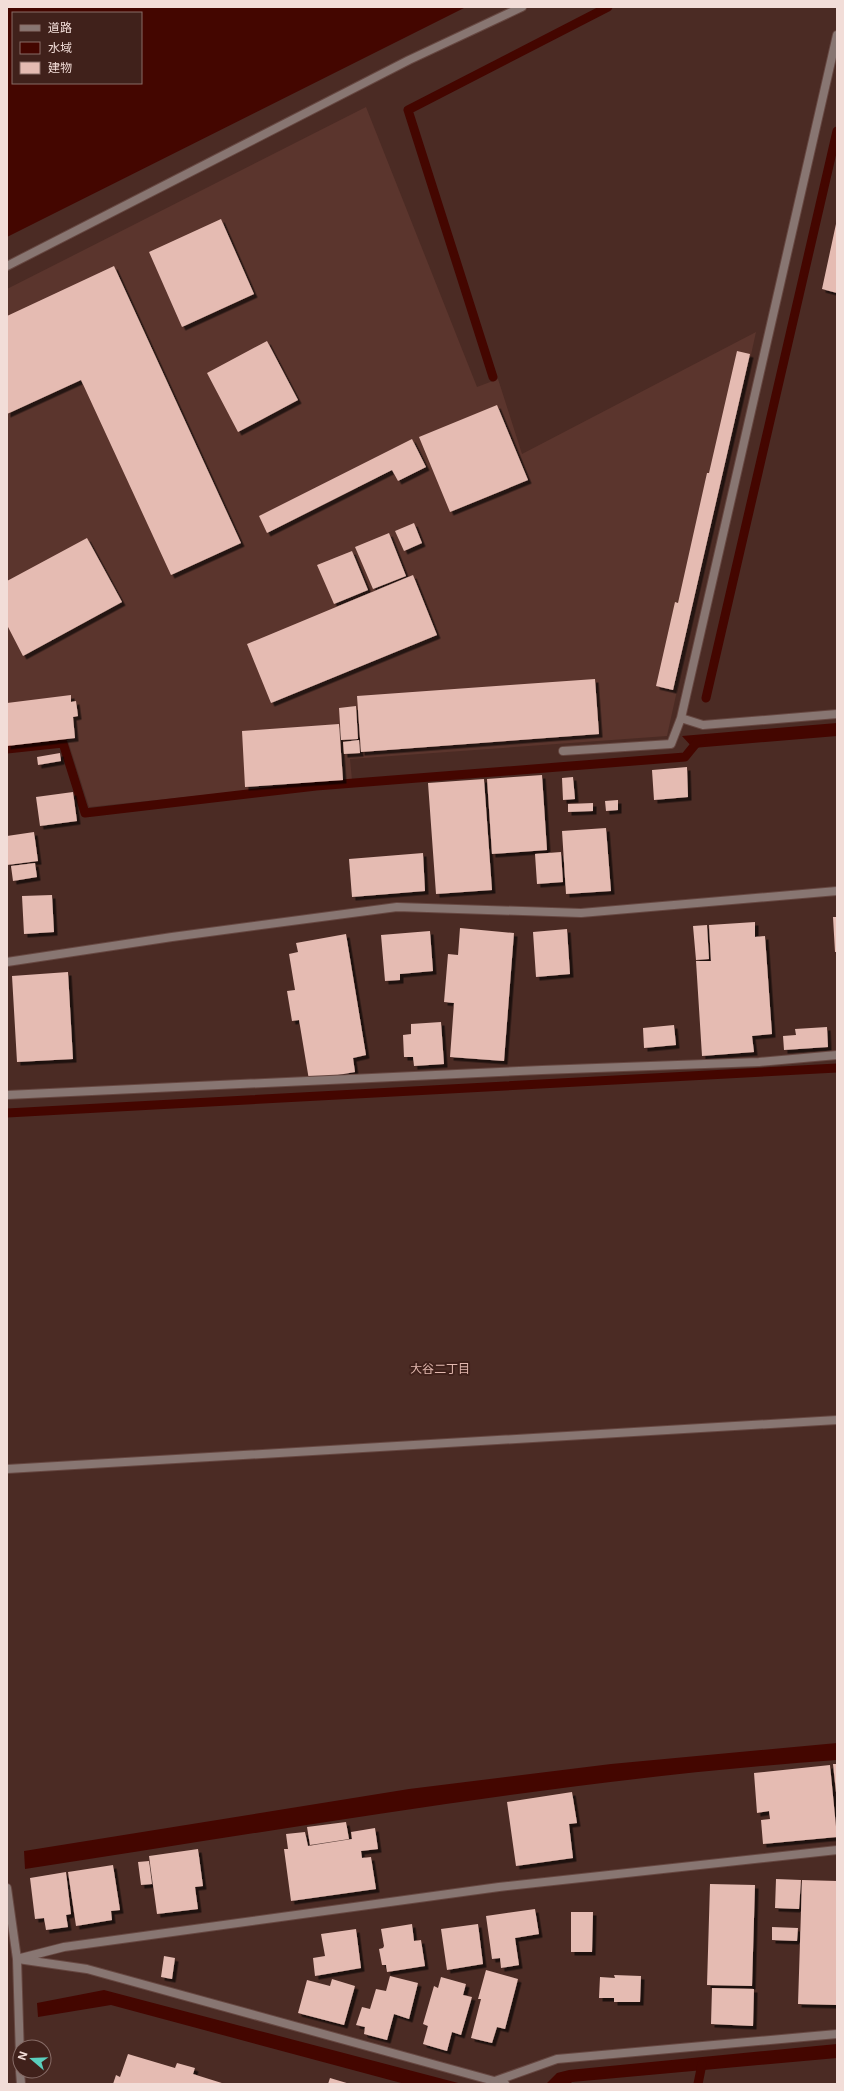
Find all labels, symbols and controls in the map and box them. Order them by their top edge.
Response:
legend [12,12,142,84]
text: 道路 [48,20,72,35]
text: 水域 [48,40,72,55]
text: 建物 [48,60,72,75]
district label: 大谷二丁目 [410,1361,470,1376]
north arrow [12,2039,52,2079]
text: N [15,2049,31,2062]

